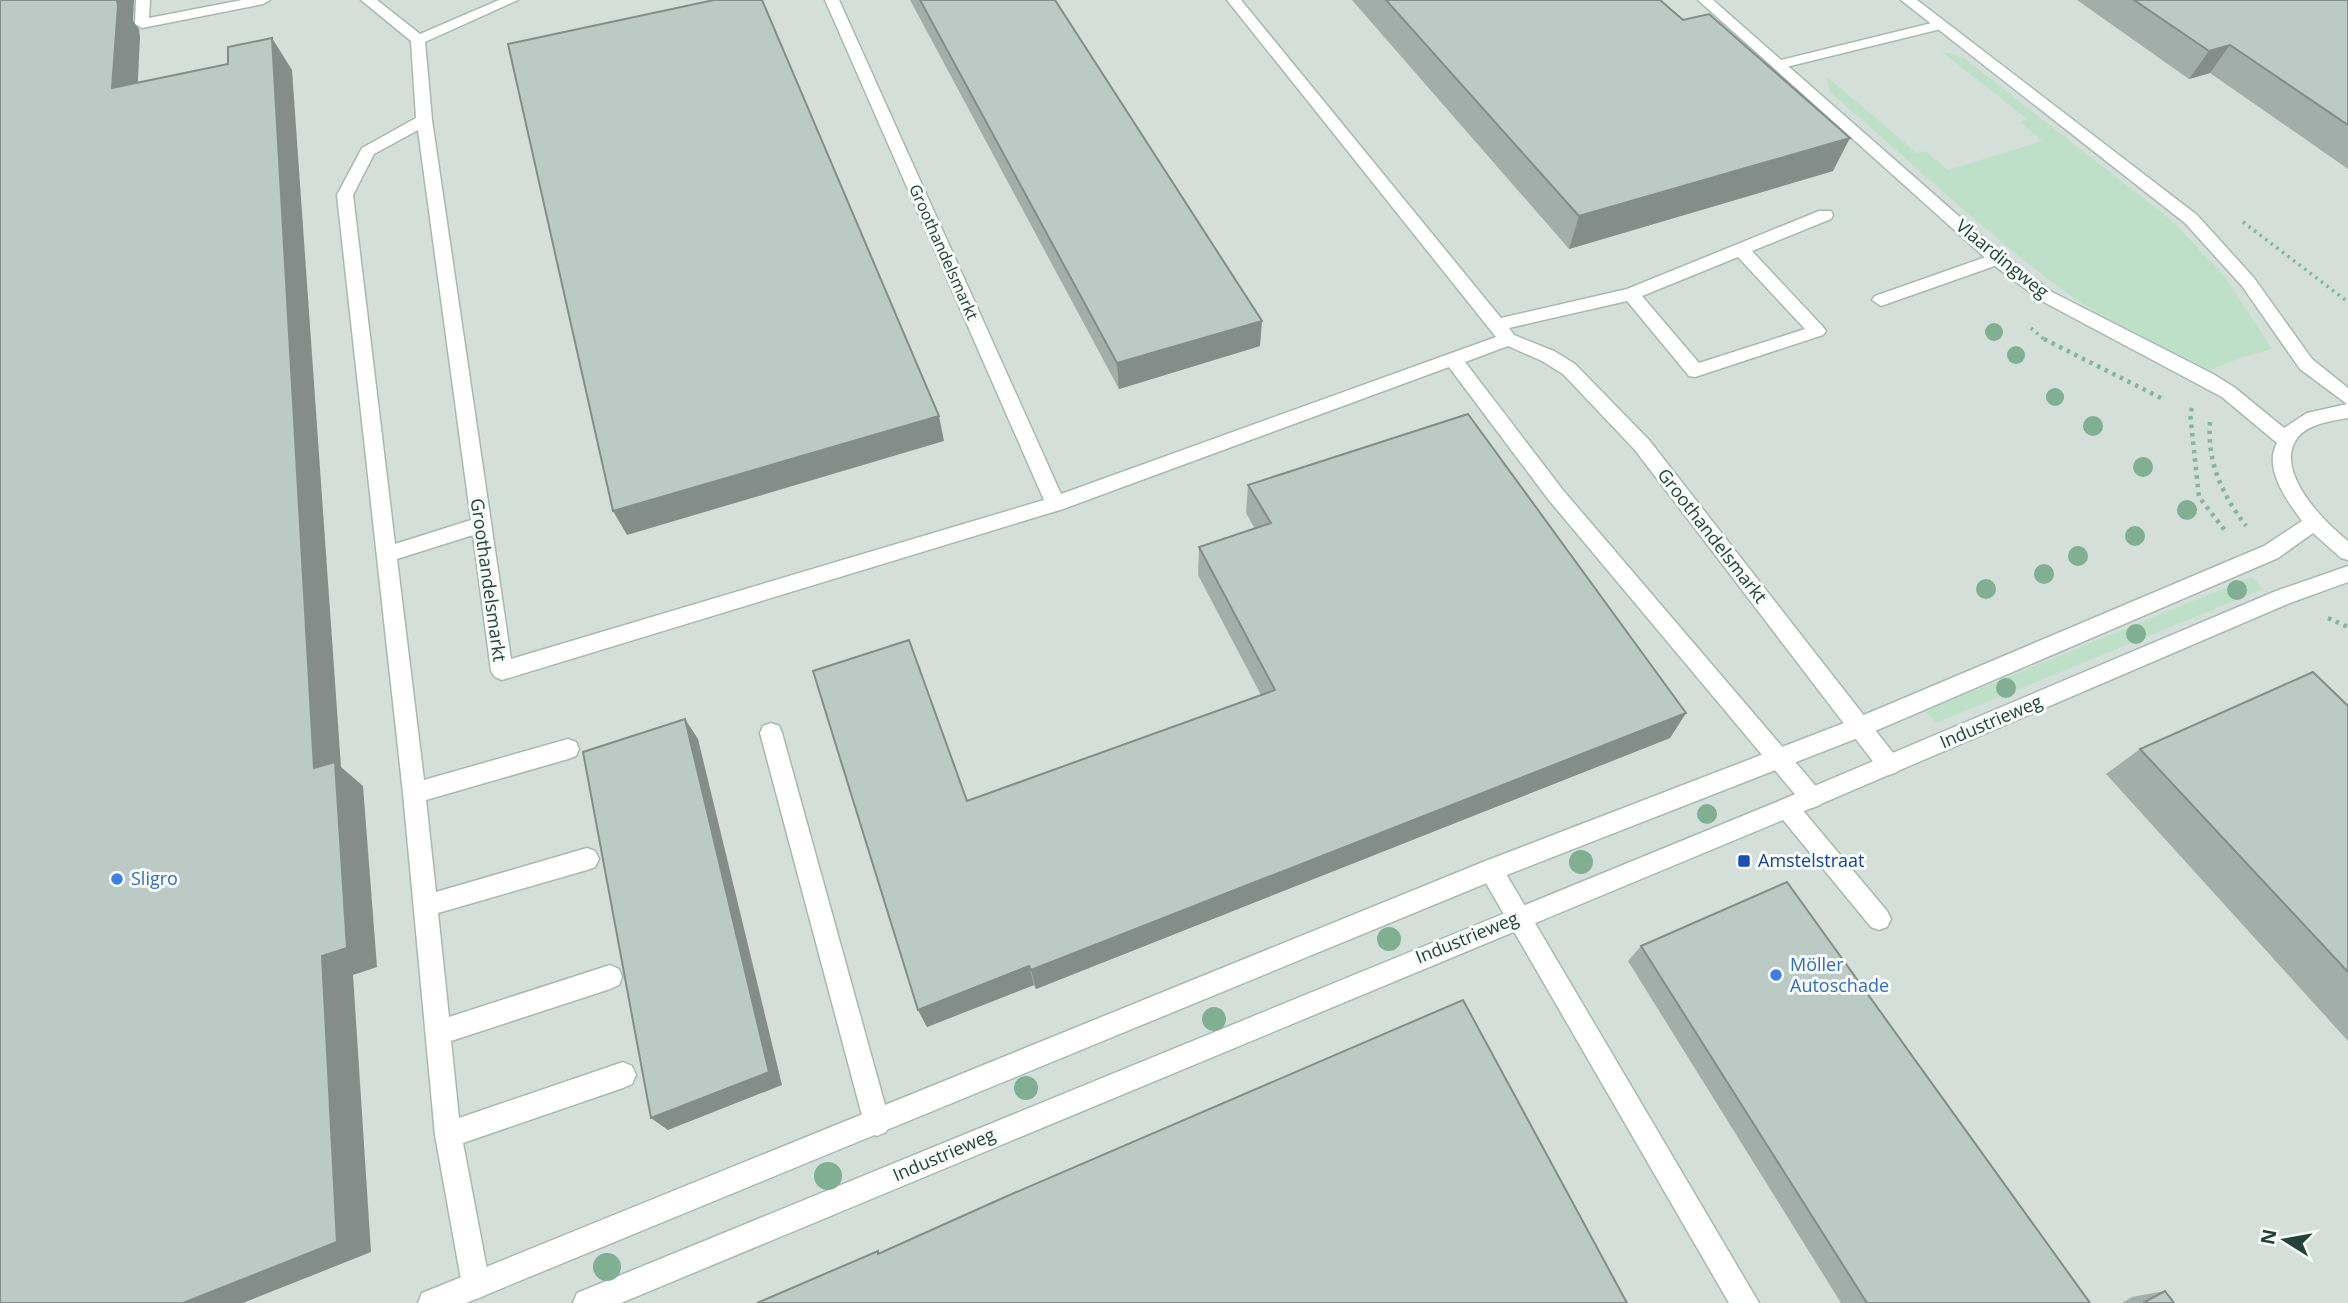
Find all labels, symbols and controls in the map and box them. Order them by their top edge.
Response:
street label: Groothandelsmarkt [904,181,984,324]
street label: Vlaardingweg [1951,213,2054,303]
street label: Groothandelsmarkt [1653,463,1773,608]
street label: Groothandelsmarkt [466,497,512,663]
street label: Industrieweg [1936,689,2046,753]
place label: Amstelstraat [1758,848,1864,872]
marker: Amstelstraat [1736,853,1752,869]
place label: Sligro [131,866,178,890]
marker: Sligro [109,871,125,887]
street label: Industrieweg [1412,905,1522,969]
place label: Möller Autoschade [1790,952,1889,997]
marker: Möller Autoschade [1768,967,1784,983]
street label: Industrieweg [889,1122,999,1186]
north arrow [2250,1205,2320,1275]
text: N [2254,1227,2283,1247]

